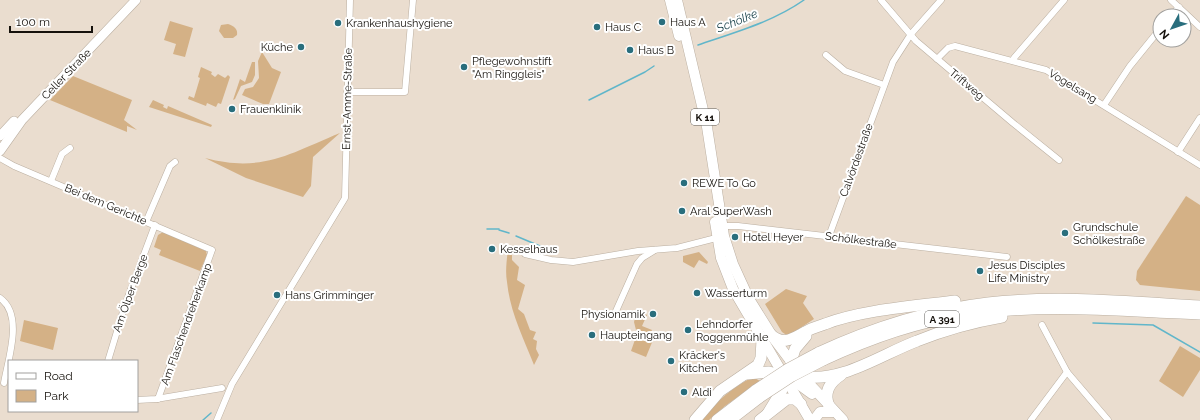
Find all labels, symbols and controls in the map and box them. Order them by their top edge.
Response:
water label: Schölke [714,6,760,36]
scale bar [10,8,92,34]
north arrow [1152,8,1192,48]
text: 100 m [16,15,50,29]
place label: Haus A [670,16,706,29]
place label: Krankenhaushygiene [346,17,453,30]
marker: Haus A [657,17,667,27]
marker: Krankenhaushygiene [333,18,343,28]
place label: Haus C [605,21,642,34]
marker: Haus C [592,22,602,32]
text: N [1157,27,1172,42]
place label: Küche [261,41,294,54]
marker: Küche [296,42,306,52]
place label: Haus B [638,44,674,57]
marker: Haus B [625,45,635,55]
street label: Celler Straße [39,46,94,102]
street label: Ernst-Amme-Straße [340,47,355,150]
place label: Pflegewohnstift "Am Ringgleis" [472,55,552,81]
marker: Pflegewohnstift "Am Ringgleis" [459,62,469,72]
street label: Triftweg [947,66,987,103]
street label: Vogelsang [1046,67,1099,106]
place label: Frauenklinik [240,103,301,116]
marker: Frauenklinik [227,104,237,114]
road number: K 11 [691,109,719,125]
street label: Calvördestraße [837,121,876,199]
place label: REWE To Go [692,177,756,190]
marker: REWE To Go [679,178,689,188]
street label: Bei dem Gerichte [63,181,149,228]
place label: Aral SuperWash [690,205,772,218]
marker: Aral SuperWash [677,206,687,216]
place label: Grundschule Schölkestraße [1073,221,1146,247]
marker: Grundschule Schölkestraße [1060,228,1070,238]
street label: Schölkestraße [824,230,898,251]
place label: Hotel Heyer [743,231,804,244]
marker: Hotel Heyer [730,232,740,242]
place label: Kesselhaus [500,243,558,256]
marker: Kesselhaus [487,244,497,254]
street label: Am Ölper Berge [110,252,151,334]
place label: Jesus Disciples Life Ministry [988,259,1065,285]
street label: Am Flaschendreherkamp [158,261,215,387]
marker: Jesus Disciples Life Ministry [975,266,985,276]
place label: Wasserturm [705,287,767,300]
marker: Wasserturm [692,288,702,298]
place label: Hans Grimminger [285,289,374,302]
marker: Hans Grimminger [272,290,282,300]
place label: Physionamik [581,308,645,321]
marker: Physionamik [648,309,658,319]
road number: A 391 [925,311,959,327]
place label: Lehndorfer Roggenmühle [696,318,769,344]
marker: Lehndorfer Roggenmühle [683,325,693,335]
place label: Haupteingang [600,329,672,342]
marker: Haupteingang [587,330,597,340]
place label: Kräcker's Kitchen [679,349,725,375]
marker: Kräcker's Kitchen [666,356,676,366]
legend [8,360,138,412]
text: Road [44,369,73,383]
place label: Aldi [692,386,712,399]
marker: Aldi [679,387,689,397]
text: Park [44,389,69,403]

